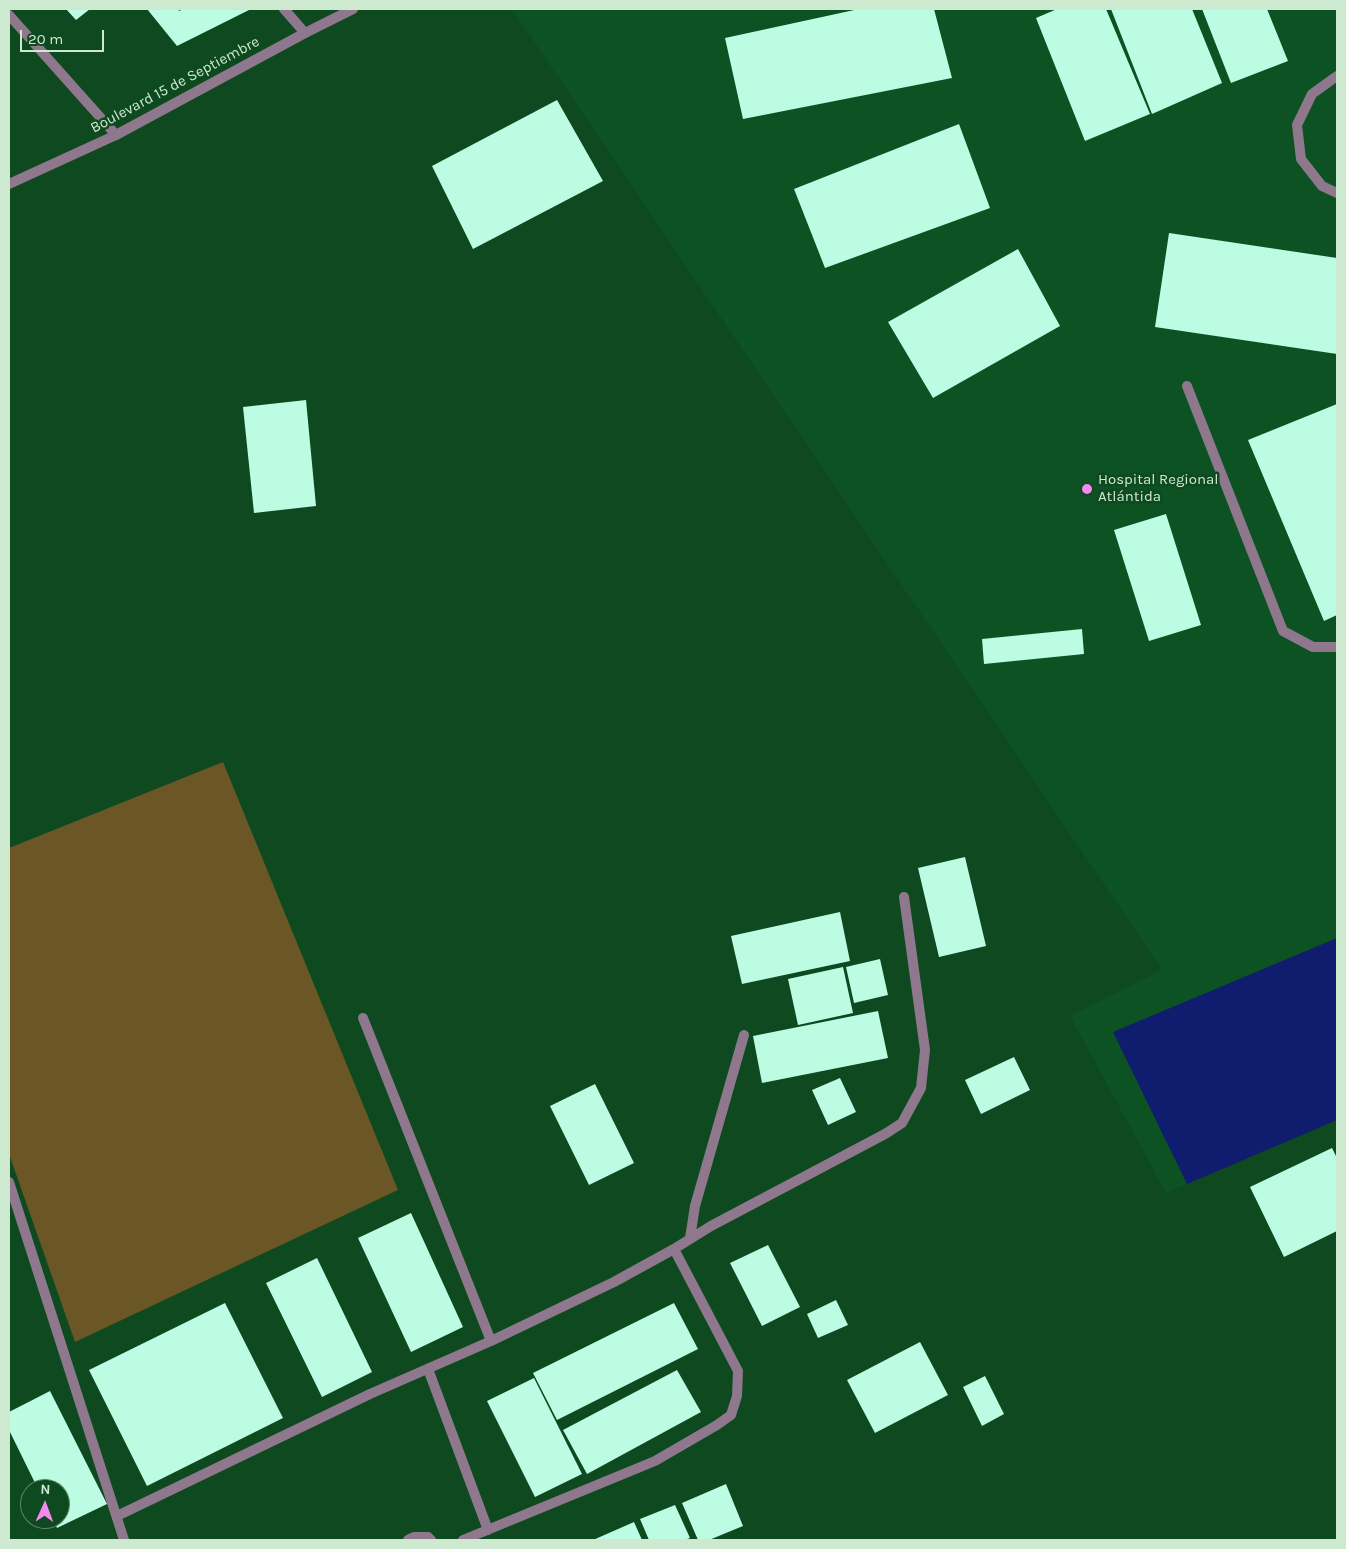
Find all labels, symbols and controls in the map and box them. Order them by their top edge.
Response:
scale bar [22,20,106,52]
text: 20 m [28,30,63,48]
street label: Boulevard 15 de Septiembre [87,33,263,137]
place label: Hospital Regional Atlántida [1098,471,1219,506]
marker: Hospital Regional Atlántida [1080,482,1094,496]
north arrow [20,1479,70,1529]
text: N [40,1481,51,1498]

